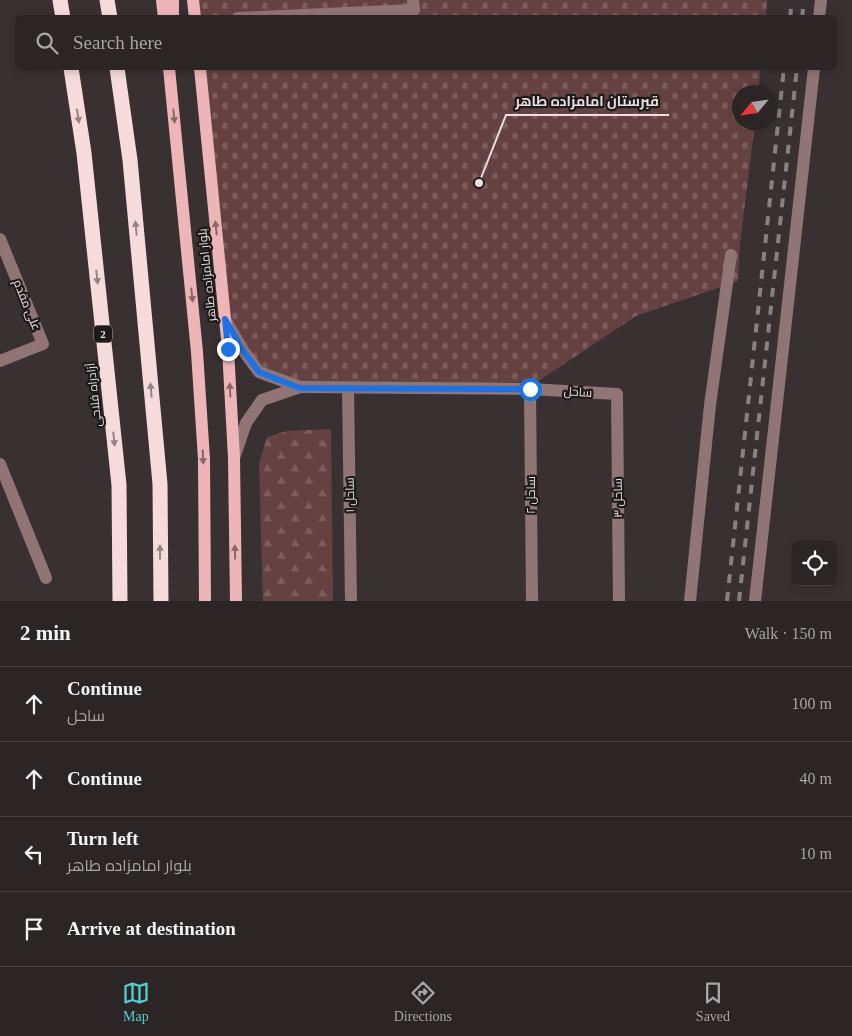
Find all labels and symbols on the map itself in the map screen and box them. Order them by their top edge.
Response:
north arrow [732,85,777,130]
callout: قبرستان امامزاده طاهر [506,86,669,115]
text: قبرستان امامزاده طاهر [514,94,659,110]
one-way arrow [75,108,83,124]
one-way arrow [170,108,178,124]
one-way arrow [132,220,140,236]
one-way arrow [212,220,220,236]
street label: بلوار امامزاده طاهر [195,228,219,323]
one-way arrow [93,269,101,285]
street label: علی مقدم [10,277,44,333]
one-way arrow [188,287,196,303]
road number: 2 [94,326,112,342]
route end [217,338,240,361]
street label: آزادراه فلاحی [84,361,104,428]
route start [519,378,542,401]
one-way arrow [147,382,155,398]
one-way arrow [226,382,234,398]
street label: ساحل [563,384,593,400]
one-way arrow [110,431,118,447]
one-way arrow [200,449,208,465]
street label: ساحل ۲ [524,476,538,514]
street label: ساحل ۱ [343,477,357,513]
street label: ساحل ۳ [611,478,625,518]
one-way arrow [156,544,164,560]
one-way arrow [231,544,239,560]

